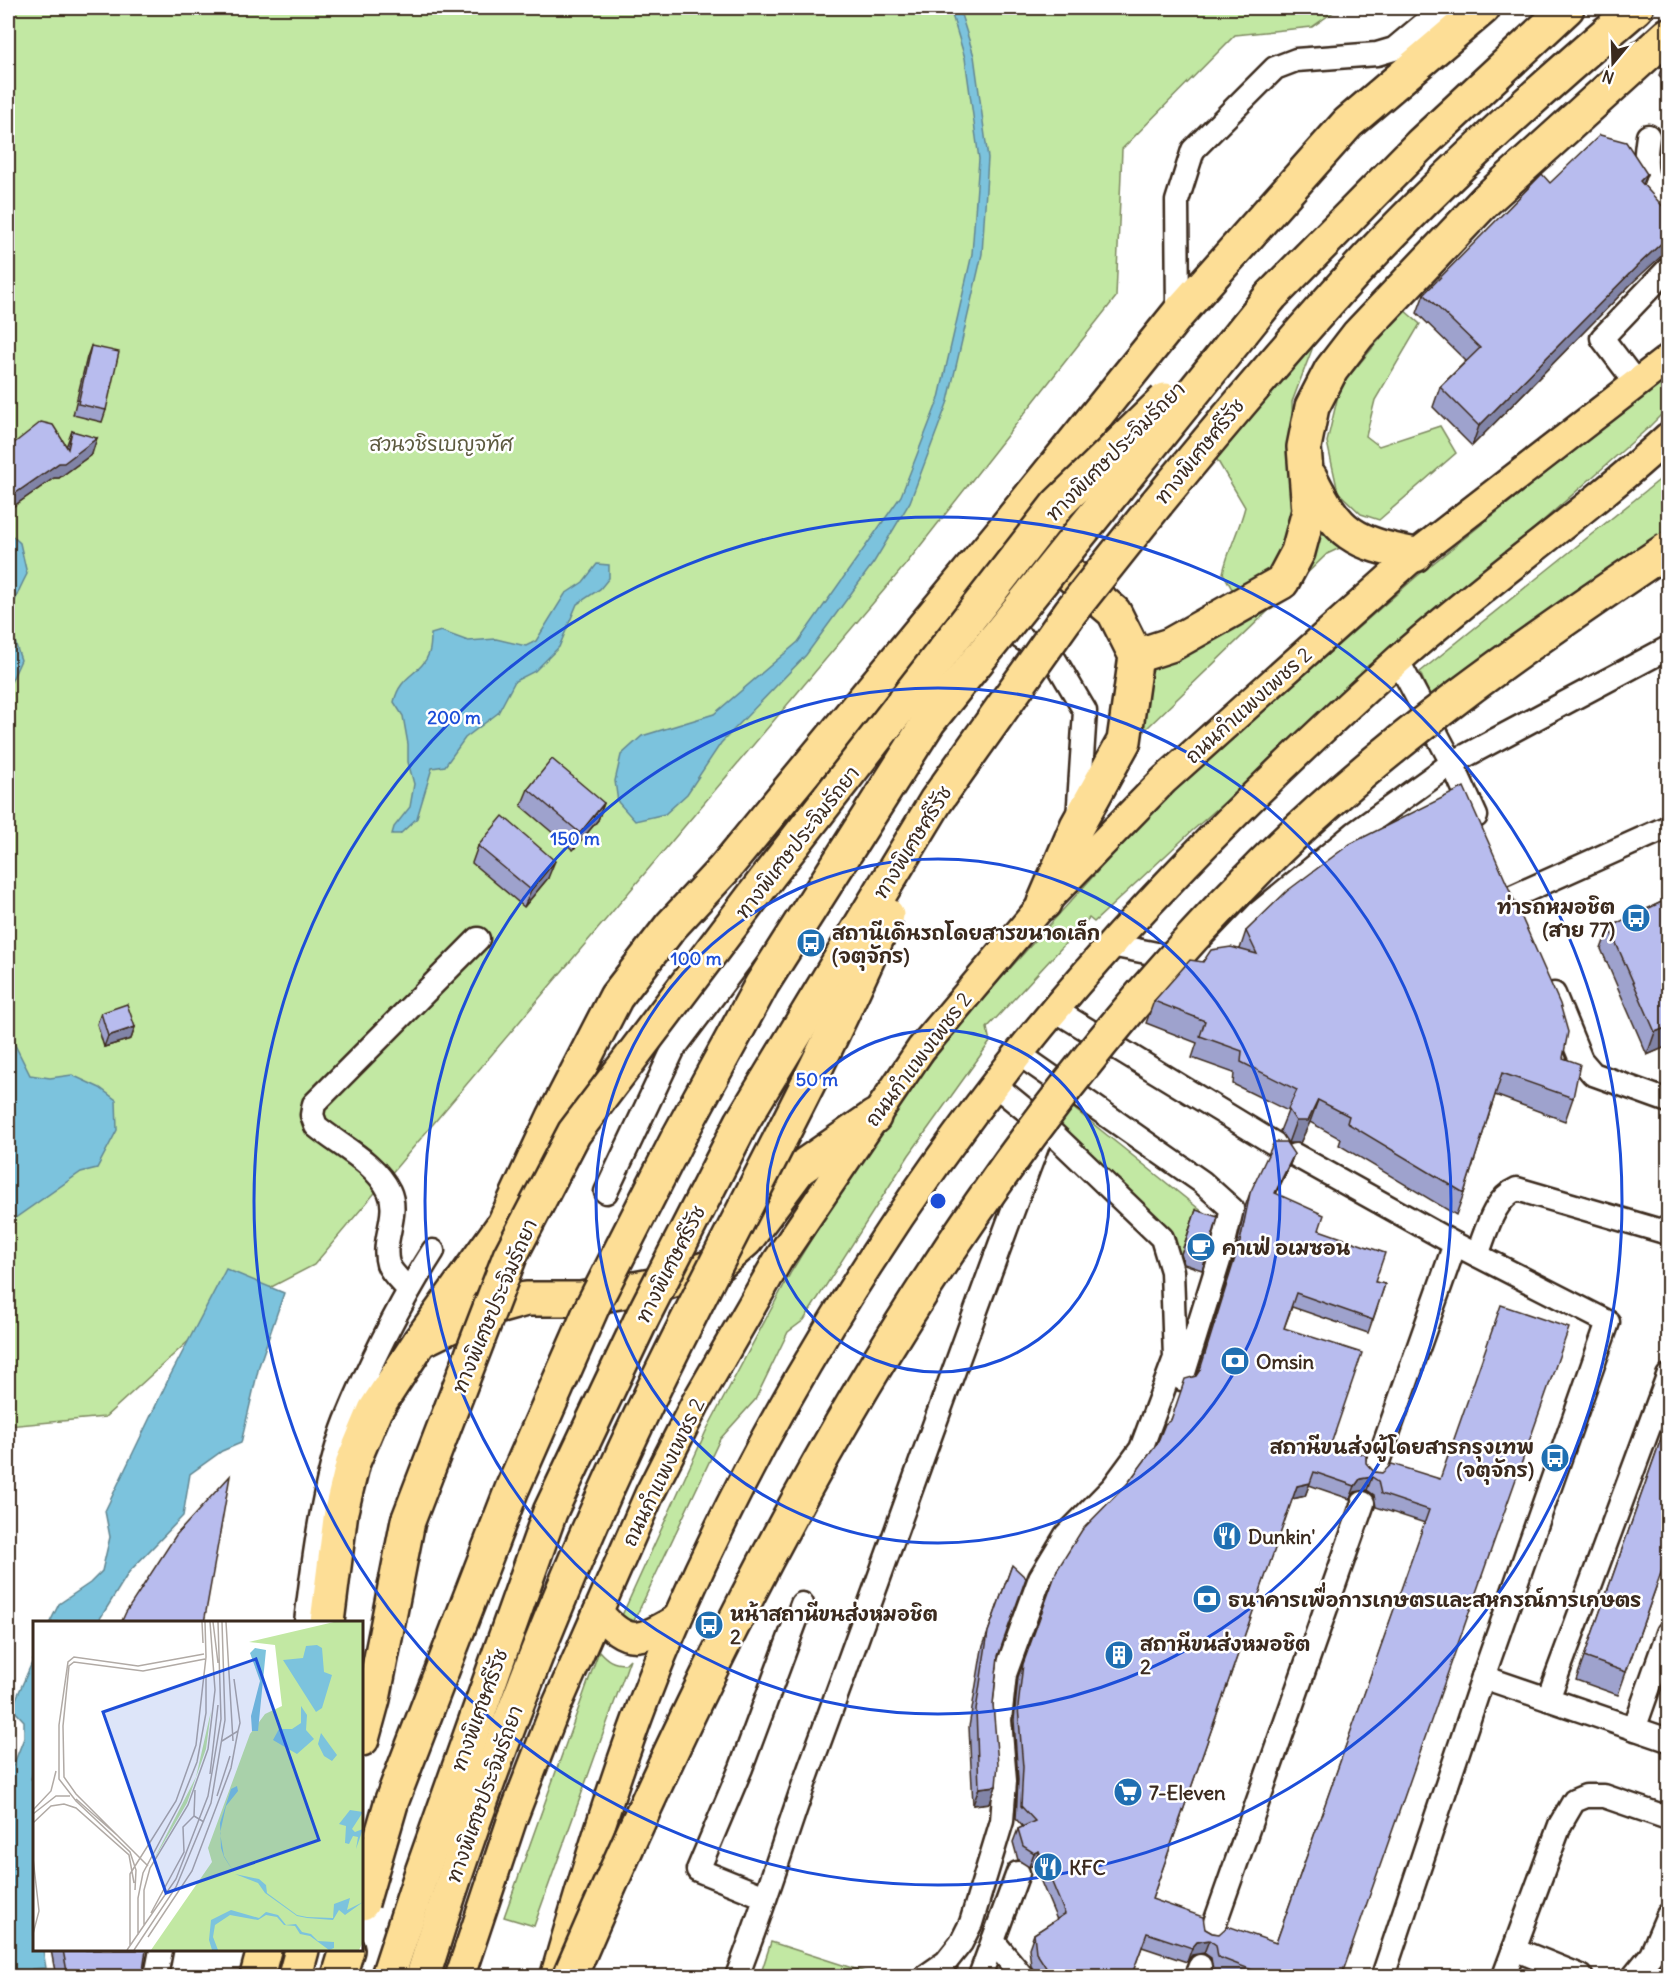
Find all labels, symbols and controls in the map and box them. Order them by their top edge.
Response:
north arrow [1583,33,1643,93]
text: N [1600,66,1617,88]
street label: ทางพิเศษประจิมรัถยา [1040,376,1190,526]
street label: ทางพิเศษศรีรัช [1149,393,1249,509]
park label: สวนวชิรเบญจทัศ [369,431,515,456]
street label: ถนนกำแพงเพชร 2 [1180,642,1316,768]
text: 200 m [427,706,481,729]
street label: ทางพิเศษประจิมรัถยา [730,761,864,923]
street label: ทางพิเศษศรีรัช [867,780,957,903]
text: 150 m [550,827,600,850]
place label: ท่ารถหมอชิต (สาย 77) [1497,894,1615,942]
bus stop icon: ท่ารถหมอชิต (สาย 77) [1620,902,1652,934]
place label: สถานีเดินรถโดยสารขนาดเล็ก (จตุจักร) [832,919,1100,971]
bus stop icon: สถานีเดินรถโดยสารขนาดเล็ก (จตุจักร) [795,927,827,959]
text: 100 m [671,947,722,970]
street label: ถนนกำแพงเพชร 2 [859,987,977,1131]
text: 50 m [796,1068,838,1091]
centre of rings [928,1191,948,1211]
street label: ทางพิเศษศรีรัช [630,1201,711,1327]
street label: ทางพิเศษประจิมรัถยา [446,1215,542,1397]
cafe icon: คาเฟ่ อเมซอน [1185,1231,1217,1263]
place label: คาเฟ่ อเมซอน [1222,1235,1351,1260]
bank icon: Omsin [1219,1345,1251,1377]
place label: Omsin [1256,1349,1315,1374]
street label: ถนนกำแพงเพชร 2 [616,1394,710,1550]
place label: สถานีขนส่งผู้โดยสารกรุงเทพ (จตุจักร) [1270,1434,1534,1485]
bus stop icon: สถานีขนส่งผู้โดยสารกรุงเทพ (จตุจักร) [1539,1442,1571,1474]
restaurant icon: Dunkin' [1211,1520,1243,1552]
place label: Dunkin' [1248,1524,1315,1549]
place label: ธนาคารเพื่อการเกษตรและสหกรณ์การเกษตร [1228,1582,1641,1612]
bank icon: ธนาคารเพื่อการเกษตรและสหกรณ์การเกษตร [1191,1583,1223,1615]
place label: หน้าสถานีขนส่งหมอชิต 2 [730,1601,938,1649]
bus stop icon: หน้าสถานีขนส่งหมอชิต 2 [693,1609,725,1641]
inset map [33,1621,363,1951]
place label: สถานีขนส่งหมอชิต 2 [1140,1631,1310,1679]
building icon: สถานีขนส่งหมอชิต 2 [1103,1639,1135,1671]
street label: ทางพิเศษศรีรัช [445,1645,513,1775]
street label: ทางพิเศษประจิมรัถยา [440,1702,528,1886]
supermarket icon: 7-Eleven [1112,1776,1144,1808]
place label: 7-Eleven [1149,1780,1226,1805]
restaurant icon: KFC [1032,1851,1064,1883]
place label: KFC [1069,1855,1106,1880]

